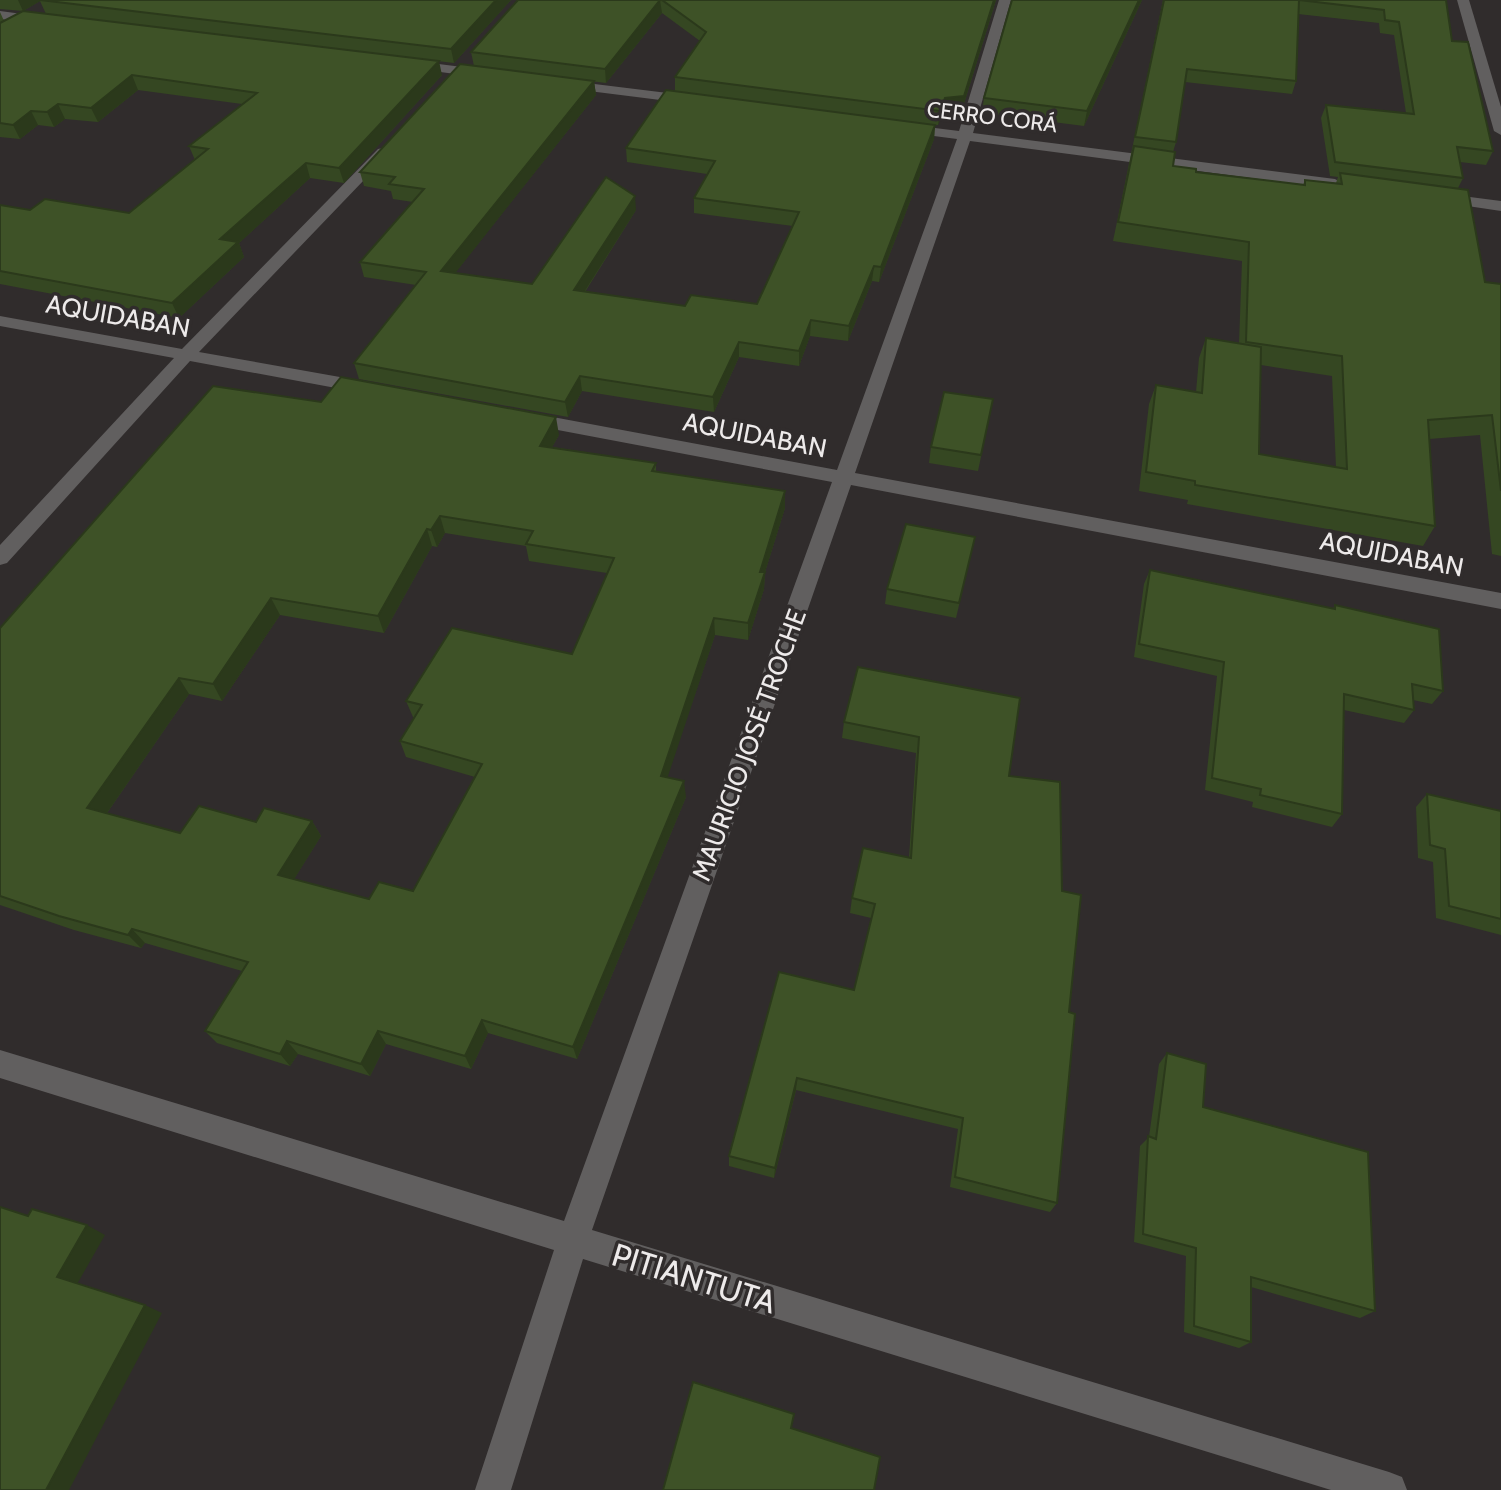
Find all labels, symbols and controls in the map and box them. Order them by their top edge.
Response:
street label: CERRO CORÁ [925,96,1059,138]
street label: AQUIDABAN [43,288,193,344]
street label: AQUIDABAN [680,405,830,465]
street label: AQUIDABAN [1317,524,1467,584]
street label: MAURICIO JOSÉ TROCHE [685,605,813,885]
street label: PITIANTUTA [607,1235,781,1321]

